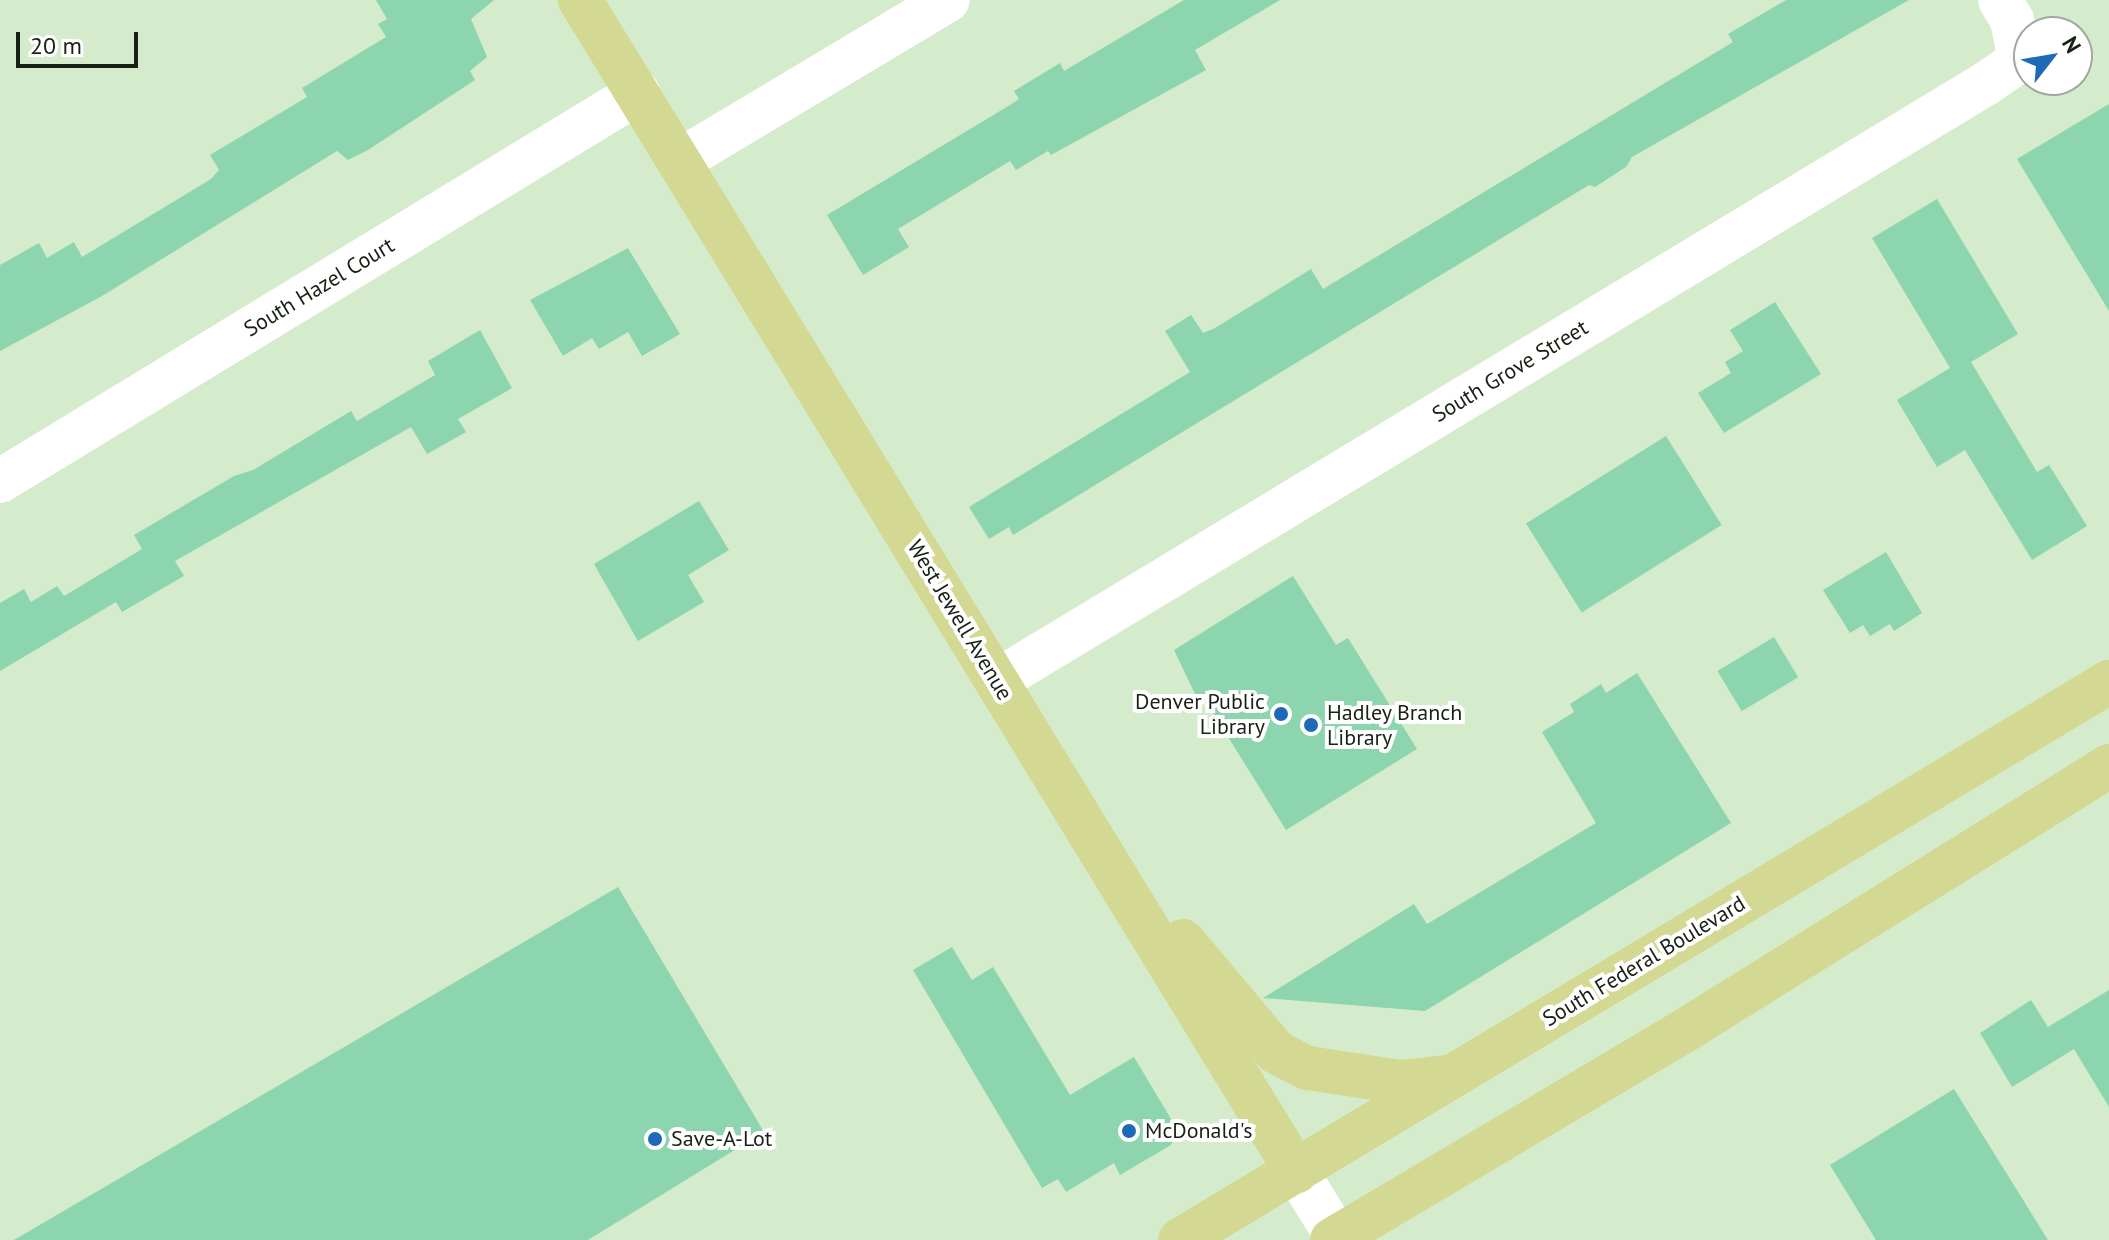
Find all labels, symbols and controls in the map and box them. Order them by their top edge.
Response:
scale bar [20,16,142,66]
north arrow [2013,16,2093,96]
text: 20 m [30,30,82,61]
text: N [2056,31,2088,58]
street label: South Hazel Court [239,232,399,342]
street label: South Grove Street [1427,314,1593,428]
street label: West Jewell Avenue [902,535,1018,705]
place label: Denver Public Library [1135,688,1265,740]
place label: Hadley Branch Library [1327,699,1463,750]
marker: Denver Public Library [1272,705,1290,723]
marker: Hadley Branch Library [1302,716,1320,734]
street label: South Federal Boulevard [1538,890,1750,1032]
place label: McDonald's [1145,1118,1252,1144]
marker: McDonald's [1120,1122,1138,1140]
place label: Save-A-Lot [671,1126,772,1152]
marker: Save-A-Lot [646,1130,664,1148]

